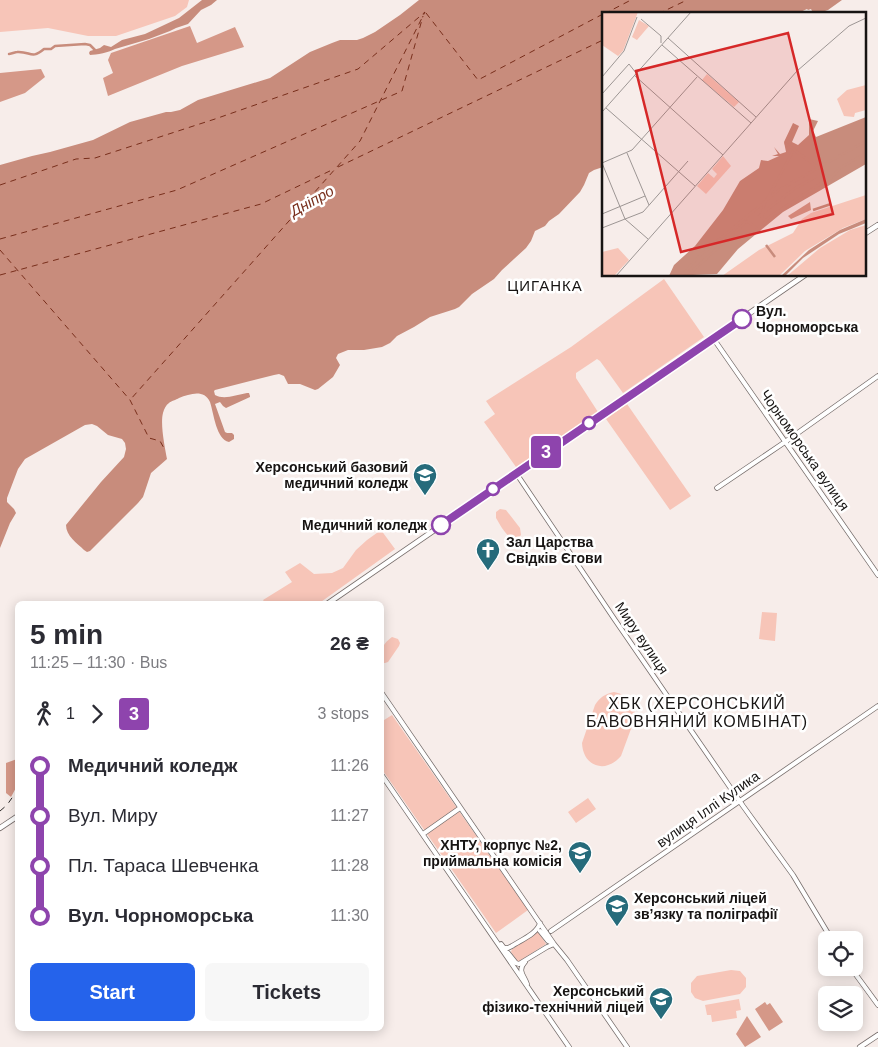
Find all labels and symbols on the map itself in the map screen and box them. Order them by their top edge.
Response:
inset map [602,12,866,276]
water label: Дніпро [285,182,336,220]
district label: ЦИГАНКА [507,277,583,294]
place label: Вул. Чорноморська [756,303,858,335]
marker: Вул. Чорноморська [732,309,752,329]
street label: Чорноморська вулиця [757,387,853,513]
unlabelled marker [582,416,596,430]
line badge: 3 [530,436,562,468]
place label: Херсонський базовий медичний коледж [255,459,409,491]
school or university icon: Херсонський базовий медичний коледж [412,462,438,496]
unlabelled marker [486,482,500,496]
marker: Медичний коледж [431,515,451,535]
place label: Медичний коледж [302,517,428,533]
place label: Зал Царства Свідків Єгови [506,534,602,566]
church icon: Зал Царства Свідків Єгови [475,537,501,571]
street label: Миру вулиця [612,599,672,677]
district label: ХБК (ХЕРСОНСЬКИЙ БАВОВНЯНИЙ КОМБІНАТ) [586,694,808,730]
street label: вулиця Іллі Кулика [654,767,763,850]
place label: ХНТУ, корпус №2, приймальна комісія [423,837,562,869]
school or university icon: ХНТУ, корпус №2, приймальна комісія [567,840,593,874]
place label: Херсонський ліцей зв’язку та поліграфії [634,890,779,922]
school or university icon: Херсонський ліцей зв’язку та поліграфії [604,893,630,927]
place label: Херсонський фізико-технічний ліцей [482,983,644,1015]
school or university icon: Херсонський фізико-технічний ліцей [648,986,674,1020]

